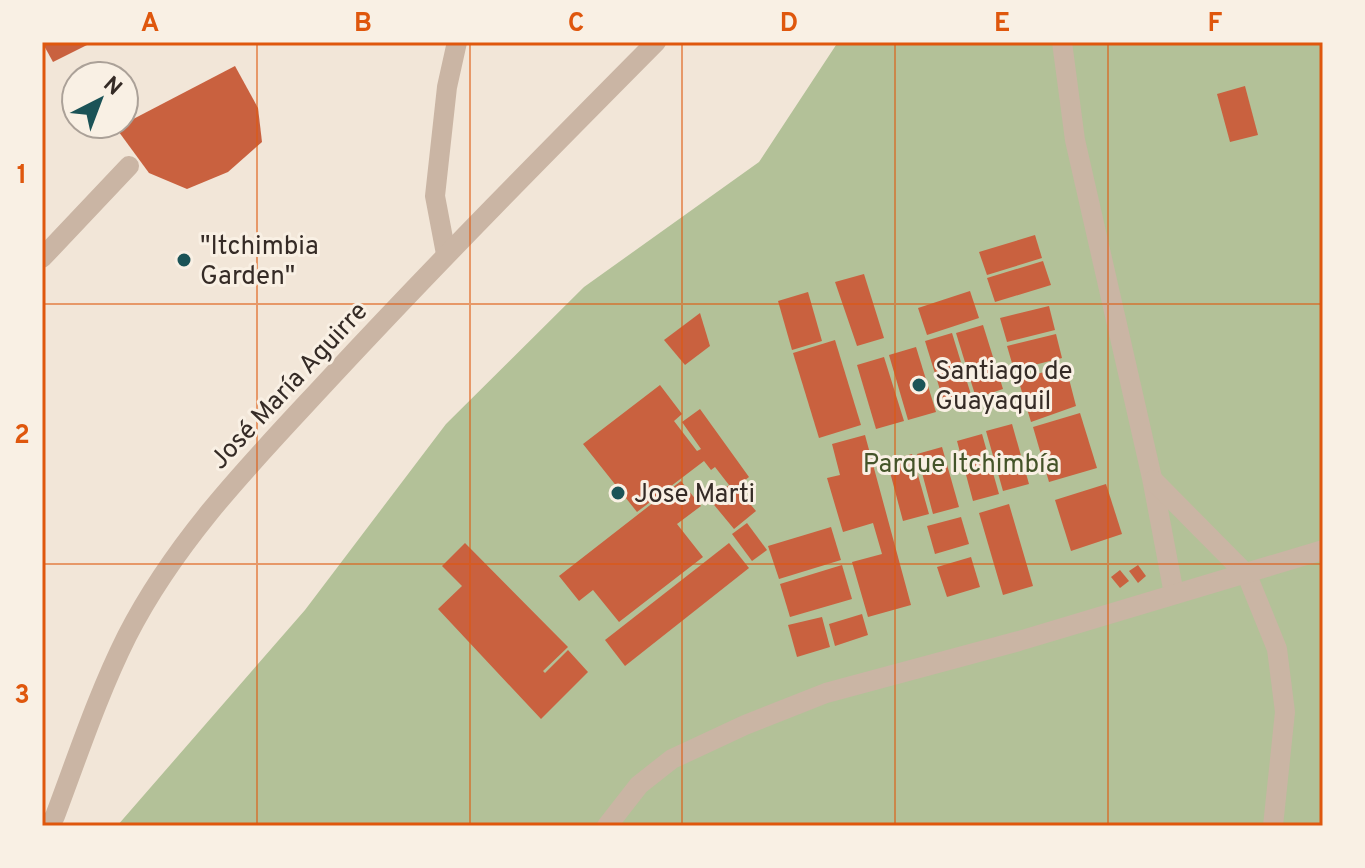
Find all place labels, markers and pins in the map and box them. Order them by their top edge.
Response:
place label: "Itchimbia Garden" [200,231,319,294]
marker: "Itchimbia Garden" [175,251,193,269]
place label: Santiago de Guayaquil [935,356,1073,419]
marker: Santiago de Guayaquil [910,376,928,394]
place label: Jose Marti [634,479,755,512]
marker: Jose Marti [609,484,627,502]

